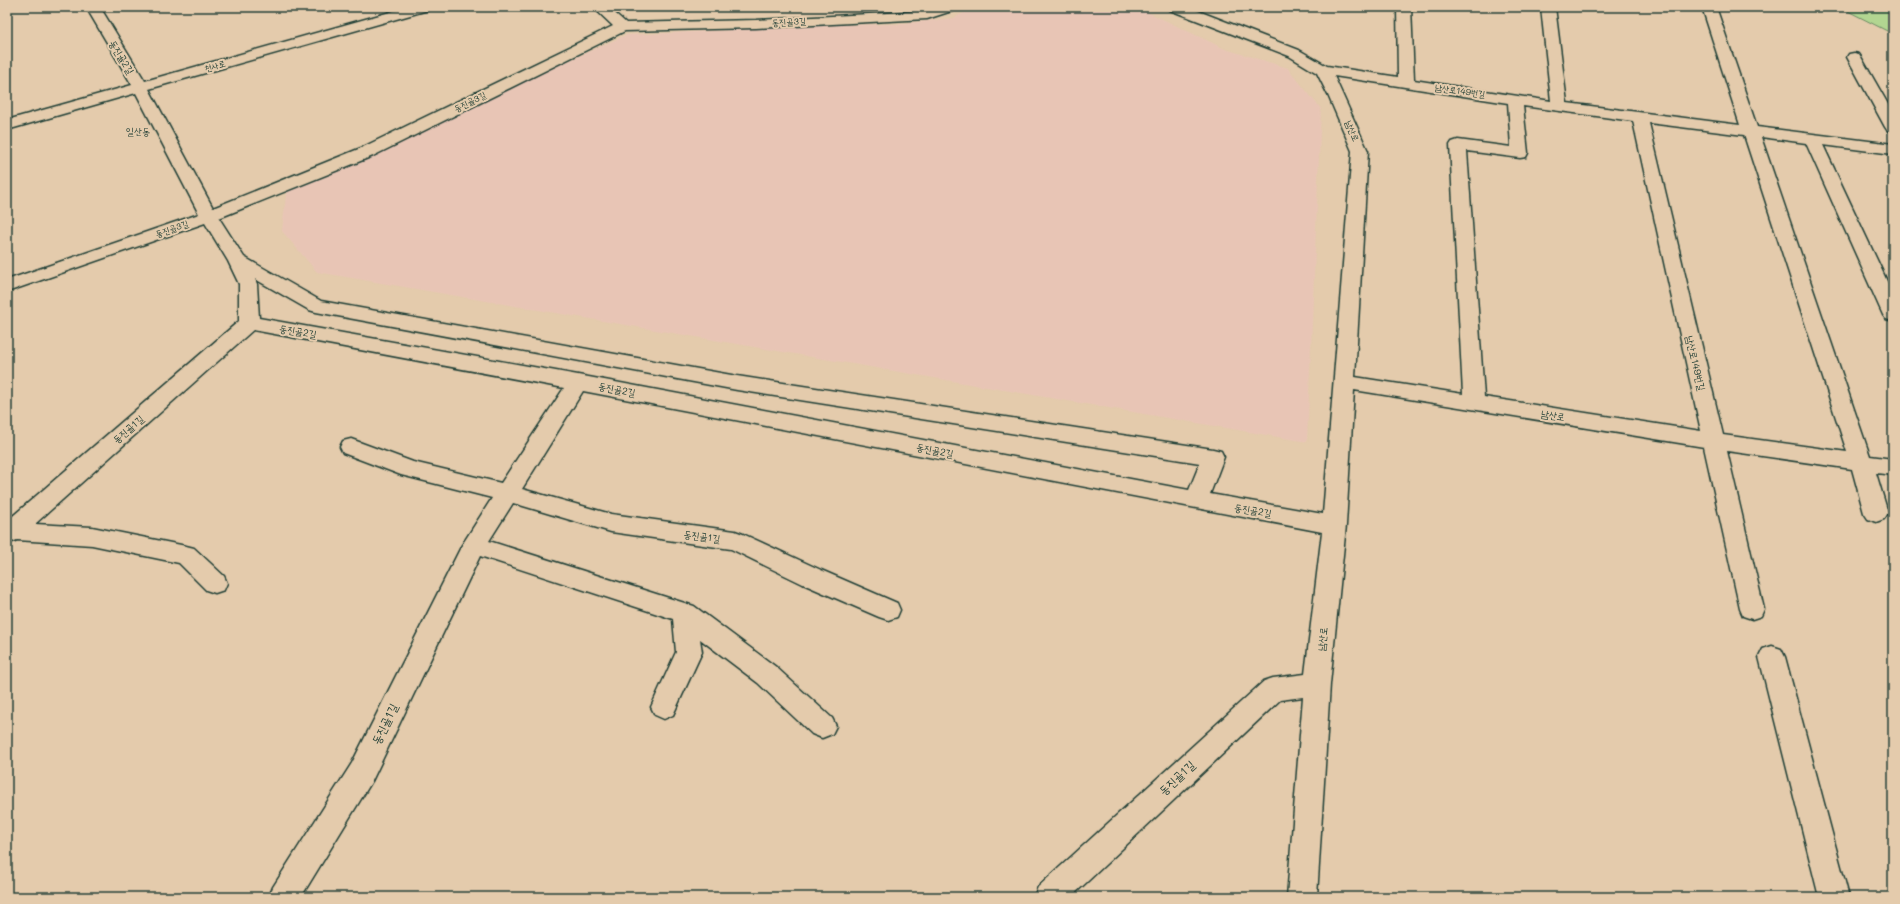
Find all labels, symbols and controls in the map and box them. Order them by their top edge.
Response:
street label: 동진골3길 [772,15,807,28]
street label: 동진골2길 [106,37,138,77]
street label: 천사로 [203,57,227,74]
street label: 남산로149번길 [1434,82,1487,100]
street label: 동진골3길 [452,89,488,114]
street label: 남산로 [1343,119,1362,143]
district label: 일산동 [126,124,150,138]
street label: 동진골3길 [154,218,191,239]
street label: 동진골2길 [278,321,318,341]
street label: 남산로149번길 [1683,334,1709,392]
street label: 동진골2길 [597,379,637,399]
street label: 남산로 [1540,406,1566,424]
street label: 동진골1길 [110,412,146,446]
street label: 동진골2길 [915,440,955,460]
street label: 동진골2길 [1233,500,1273,520]
street label: 동진골1길 [683,527,721,545]
street label: 남산로 [1314,626,1330,652]
street label: 동진골1길 [367,700,401,747]
street label: 동진골1길 [1155,756,1198,798]

